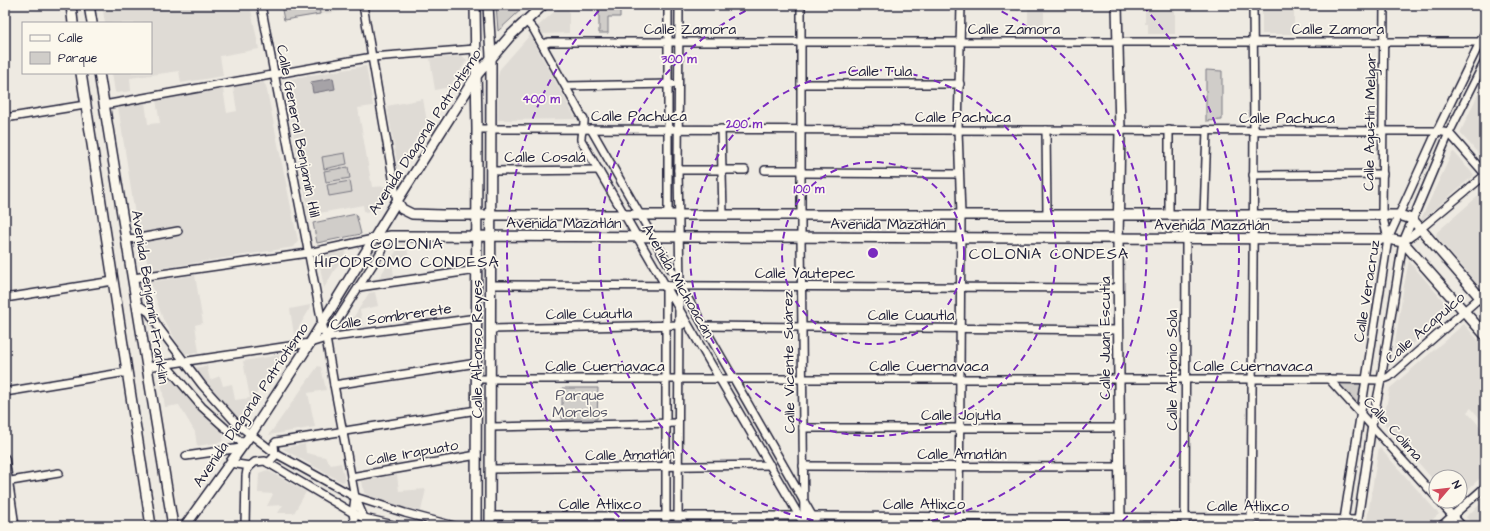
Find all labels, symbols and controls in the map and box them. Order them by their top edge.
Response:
street label: Calle Zamora [644,19,737,40]
street label: Calle Zamora [968,19,1061,40]
street label: Calle Zamora [1292,19,1385,40]
legend [22,22,152,74]
text: Calle [58,30,83,47]
street label: Calle General Benjamín Hill [271,43,325,219]
street label: Avenida Diagonal Patriotismo [363,44,488,220]
text: Parque [58,50,98,67]
text: 300 m [660,51,697,68]
street label: Calle Agustín Melgar [1358,53,1383,191]
street label: Calle Tula [848,61,912,82]
text: 400 m [522,91,560,108]
street label: Calle Pachuca [591,106,687,127]
street label: Calle Pachuca [915,107,1011,128]
street label: Calle Pachuca [1239,108,1335,129]
text: 200 m [725,116,763,133]
street label: Calle Cosalá [504,147,586,168]
text: 100 m [794,181,825,198]
street label: Avenida Benjamín Franklin [126,209,174,386]
street label: Avenida Mazatlán [506,213,622,234]
street label: Avenida Mazatlán [830,214,946,235]
street label: Avenida Mazatlán [1154,215,1270,236]
street label: Avenida Michoacán [637,220,720,342]
district label: COLONIA HIPÓDROMO CONDESA [314,233,500,273]
street label: Calle Veracruz [1349,238,1386,344]
district label: COLONIA CONDESA [969,243,1129,265]
centre of rings [866,246,880,260]
street label: Calle Yautepec [755,263,856,284]
street label: Calle Juan Escutia [1095,276,1116,400]
street label: Calle Alfonso Reyes [467,279,489,418]
street label: Calle Acapulco [1380,287,1470,369]
street label: Calle Vicente Suárez [777,290,801,434]
street label: Calle Sombrerete [329,298,453,336]
street label: Calle Cuautla [546,303,633,325]
street label: Calle Cuautla [868,305,955,326]
street label: Calle Antonio Sola [1162,309,1183,430]
street label: Avenida Diagonal Patriotismo [188,318,315,492]
street label: Calle Cuernavaca [545,356,665,377]
street label: Calle Cuernavaca [869,356,989,377]
street label: Calle Cuernavaca [1193,356,1313,377]
park label: Parque Morelos [552,385,608,423]
street label: Calle Colima [1358,392,1428,466]
street label: Calle Jojutla [921,405,1001,426]
street label: Calle Irapuato [364,434,460,471]
street label: Calle Amatlán [585,444,675,466]
street label: Calle Amatlán [917,444,1007,465]
north arrow [1428,469,1468,509]
text: N [1448,478,1465,491]
street label: Calle Atlixco [559,494,642,515]
street label: Calle Atlixco [883,494,966,515]
street label: Calle Atlixco [1207,496,1290,517]

